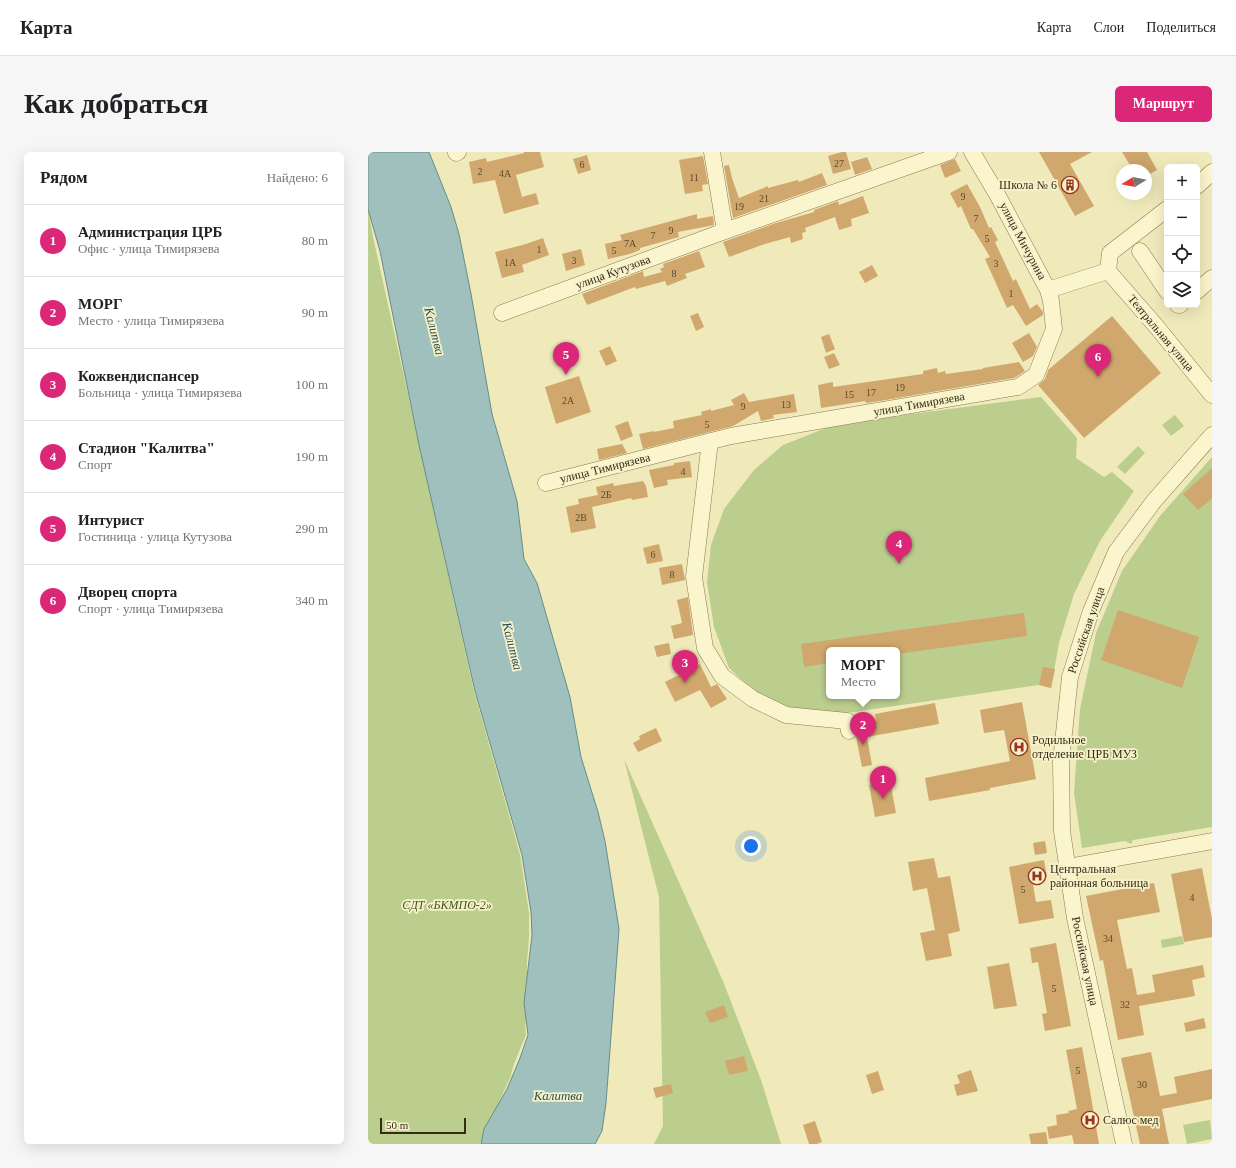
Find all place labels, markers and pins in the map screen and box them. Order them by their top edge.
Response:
building icon: Школа № 6 [1060,175,1080,195]
place label: Школа № 6 [999,178,1057,192]
pin: 5 [553,342,579,375]
pin: 6 [1085,344,1111,377]
pin: 4 [886,531,912,564]
pin: 3 [672,650,698,683]
pin: 2 [850,712,876,745]
place label: Родильное отделение ЦРБ МУЗ [1032,733,1137,761]
hospital icon: Родильное отделение ЦРБ МУЗ [1009,737,1029,757]
pin: 1 [870,766,896,799]
place label: Центральная районная больница [1050,862,1149,890]
hospital icon: Центральная районная больница [1027,866,1047,886]
hospital icon: Салюc мед [1080,1110,1100,1130]
place label: Салюc мед [1103,1113,1159,1127]

